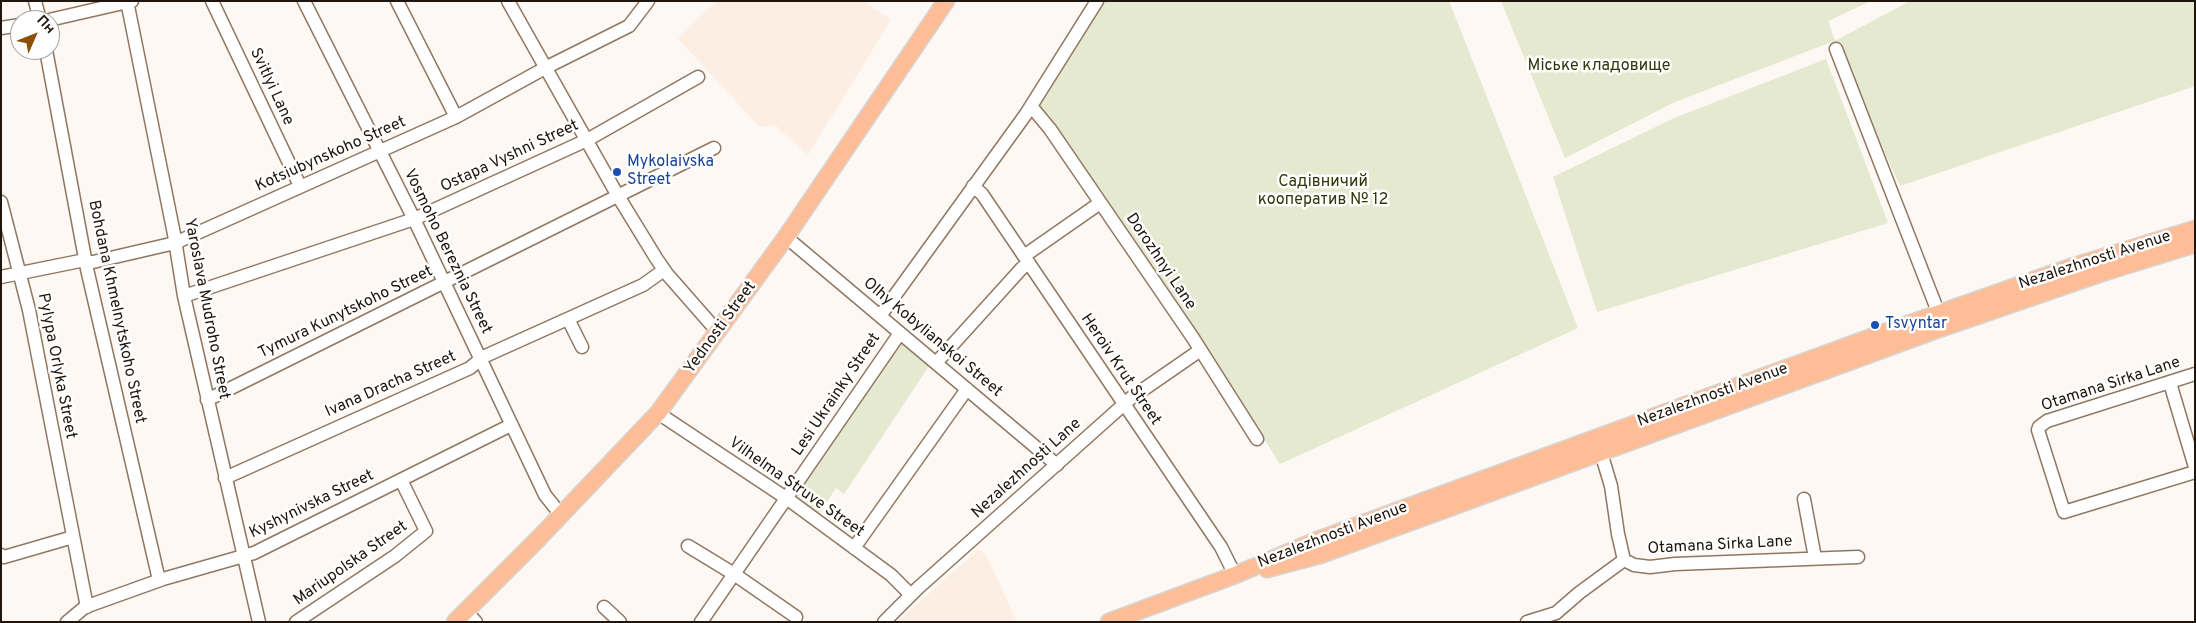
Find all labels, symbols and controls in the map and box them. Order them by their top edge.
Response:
north arrow [10,10,60,60]
text: Пн [33,12,58,38]
street label: Svitlyi Lane [245,45,297,129]
park label: Міське кладовище [1528,57,1670,77]
street label: Kotsiubynskoho Street [253,113,409,197]
street label: Ostapa Vyshni Street [438,117,582,197]
place label: Mykolaivska Street [627,153,714,191]
street label: Vosmoho Bereznia Street [399,166,495,338]
marker: Mykolaivska Street [611,166,623,178]
park label: Садівничий кооператив № 12 [1258,173,1388,211]
street label: Bohdana Khmelnytskoho Street [83,198,149,426]
street label: Dorozhnyi Lane [1121,210,1199,314]
street label: Yaroslava Mudroho Street [179,217,233,401]
street label: Nezalezhnosti Avenue [2017,227,2173,295]
street label: Tymura Kunytskoho Street [256,262,436,364]
street label: Olhy Kobylianskoi Street [859,274,1005,402]
street label: Yednosti Street [681,278,761,378]
street label: Pylypa Orlyka Street [32,291,80,441]
street label: Heroiv Krut Street [1076,311,1164,429]
place label: Tsvyntar [1885,315,1947,335]
marker: Tsvyntar [1869,319,1881,331]
street label: Lesi Ukrainky Street [789,330,885,460]
street label: Ivana Dracha Street [323,348,459,422]
street label: Otamana Sirka Lane [2039,353,2183,417]
street label: Nezalezhnosti Avenue [1635,360,1791,432]
street label: Nezalezhnosti Lane [968,415,1086,523]
street label: Vilhelma Struve Street [724,434,868,542]
street label: Kyshynivska Street [247,467,377,543]
street label: Nezalezhnosti Avenue [1256,499,1410,573]
street label: Mariupolska Street [290,518,412,610]
street label: Otamana Sirka Lane [1647,533,1793,559]

